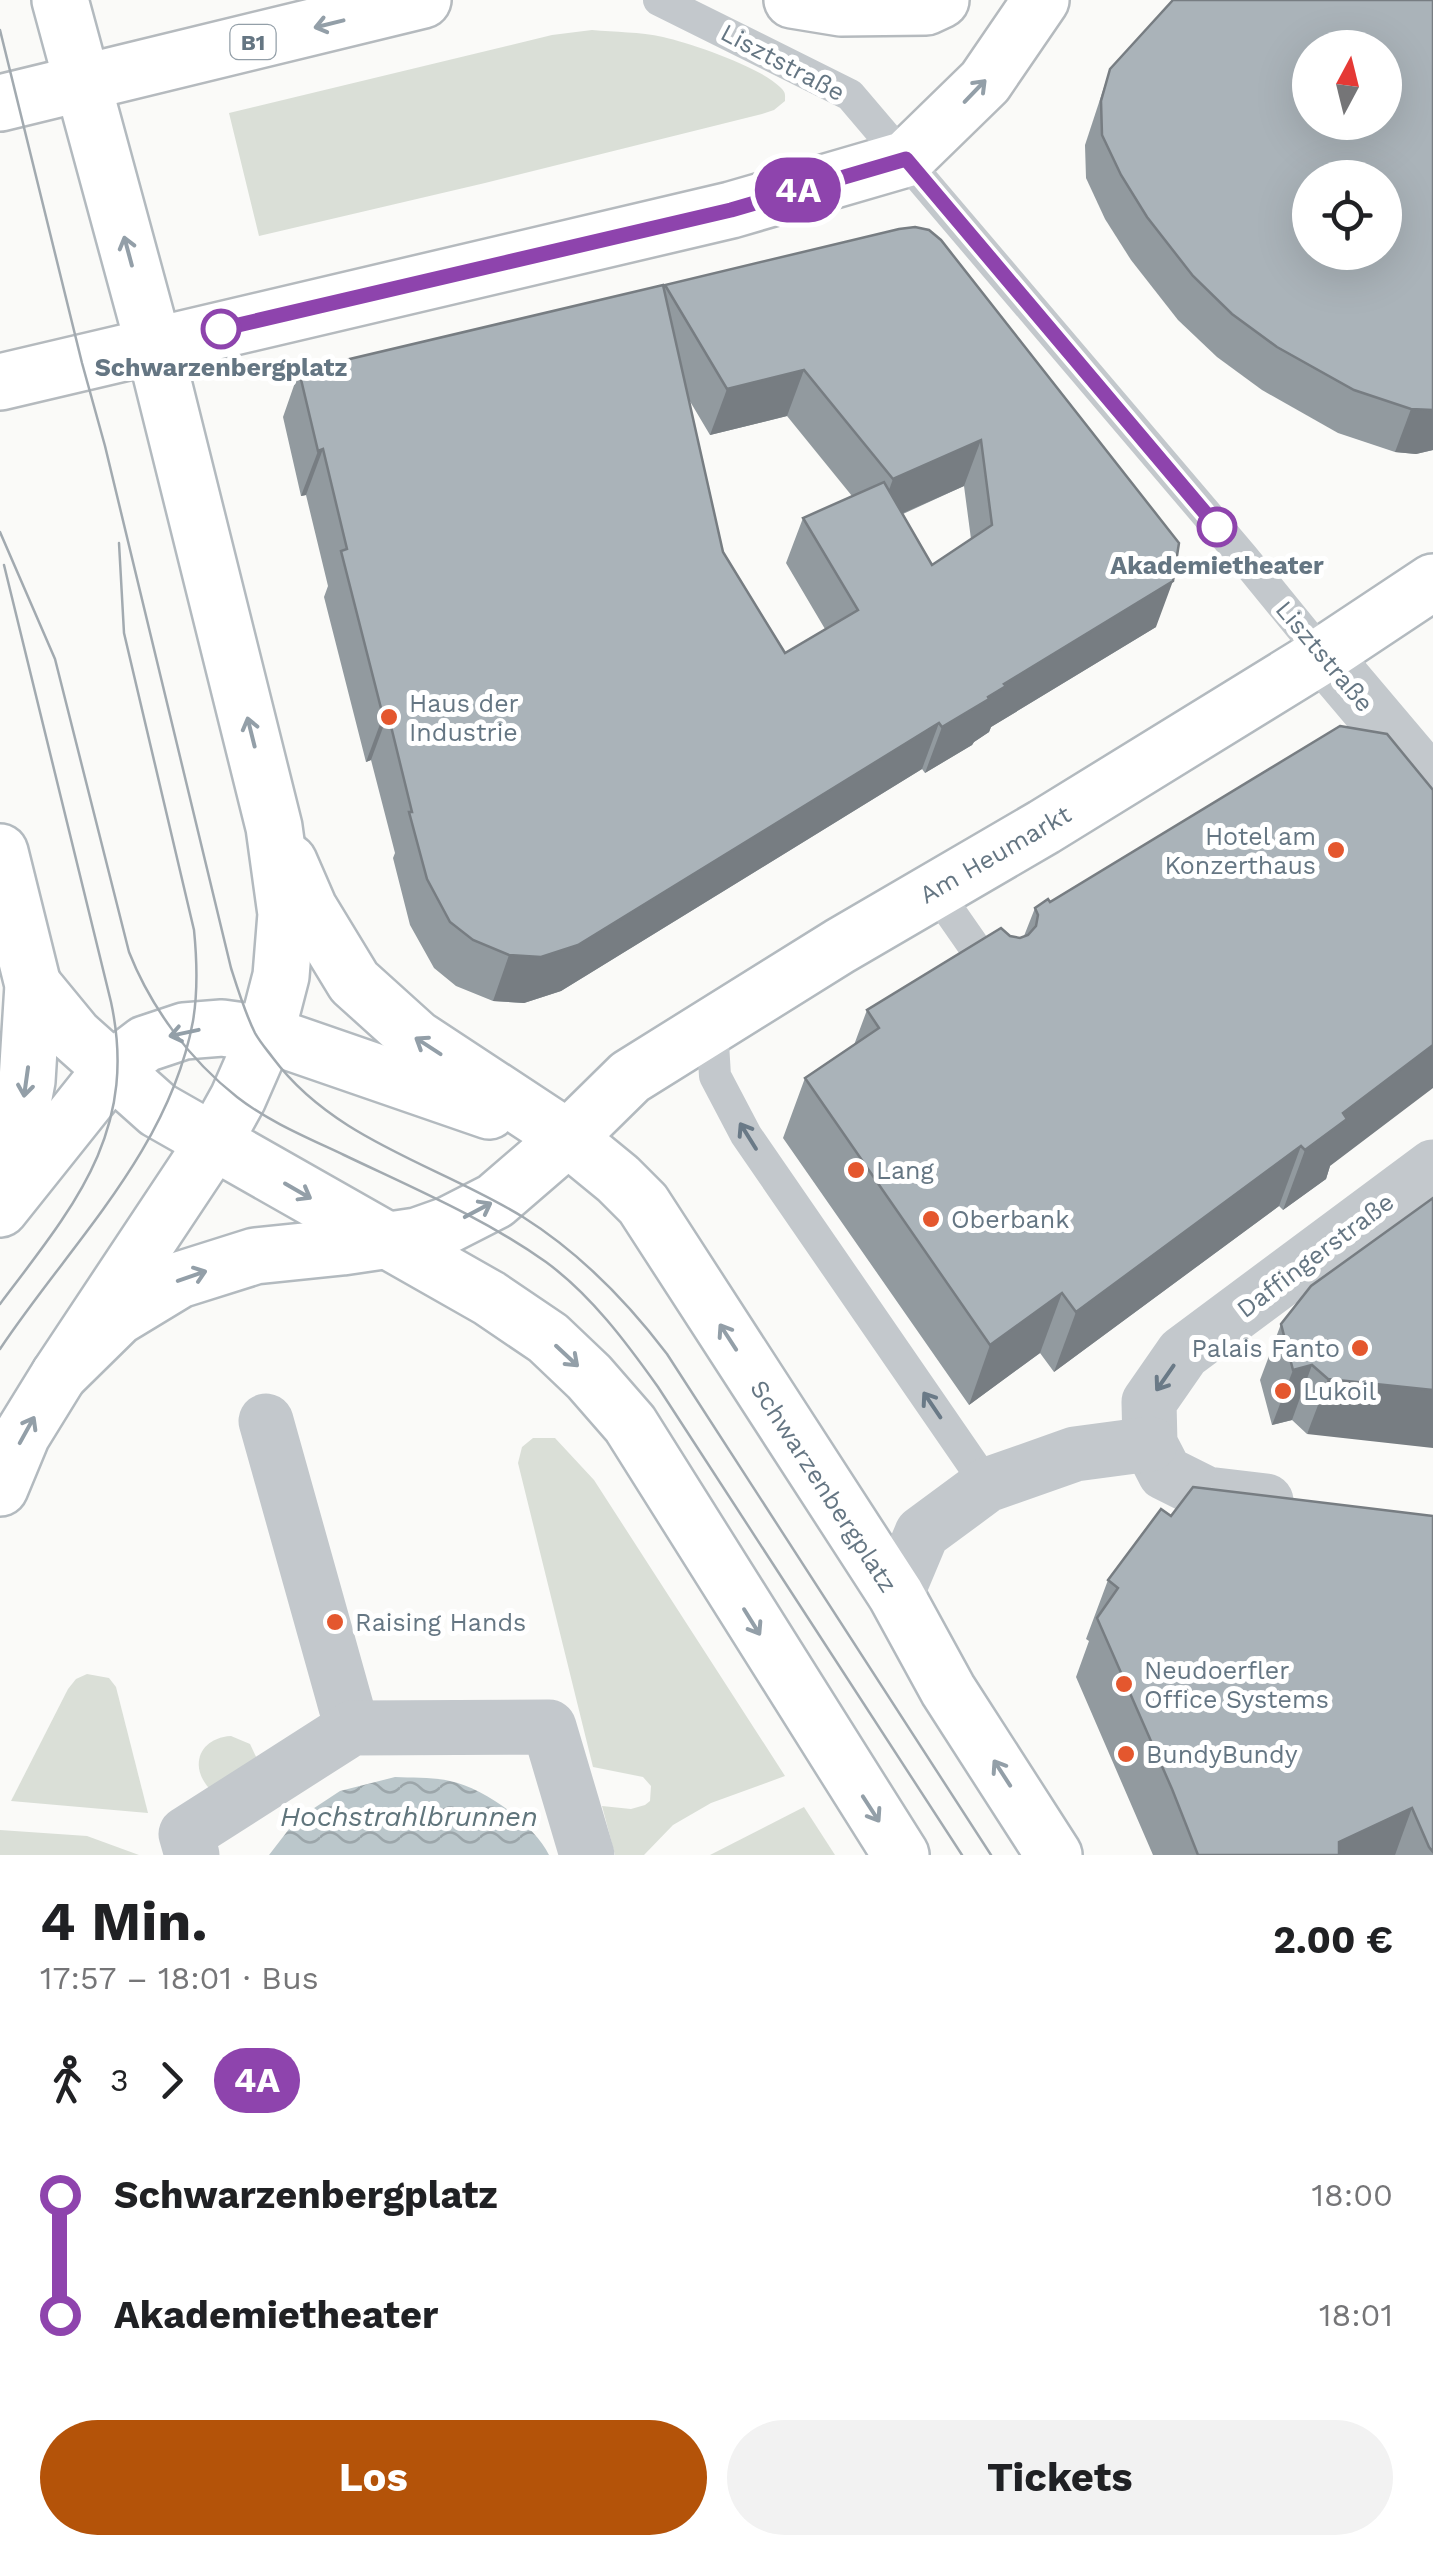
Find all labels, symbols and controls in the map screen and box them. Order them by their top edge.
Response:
one-way arrow [314,15,345,34]
street label: Lisztstraße [716,18,850,107]
road number: B1 [230,25,276,59]
north arrow [1292,30,1402,140]
map controls [1292,30,1402,270]
one-way arrow [963,79,987,103]
line badge: 4A [753,158,843,222]
button: locate [1292,160,1402,270]
text: 4A [775,169,821,211]
one-way arrow [118,236,137,268]
marker: Schwarzenbergplatz [202,310,240,348]
place label: Schwarzenbergplatz [95,353,347,382]
marker: Akademietheater [1198,508,1236,546]
place label: Akademietheater [1110,551,1324,580]
street label: Lisztstraße [1270,595,1379,718]
place label: Haus der Industrie [409,689,519,747]
marker: Haus der Industrie [378,706,400,728]
one-way arrow [240,717,259,748]
street label: Am Heumarkt [915,799,1076,909]
place label: Hotel am Konzerthaus [1164,822,1316,880]
marker: Hotel am Konzerthaus [1325,839,1347,861]
one-way arrow [169,1025,201,1044]
one-way arrow [414,1035,442,1056]
one-way arrow [17,1065,35,1098]
one-way arrow [738,1122,758,1151]
place label: Lang [876,1156,935,1185]
marker: Lang [845,1159,867,1181]
one-way arrow [283,1181,311,1201]
street label: Daffingerstraße [1231,1187,1399,1324]
one-way arrow [462,1200,492,1219]
place label: Oberbank [951,1205,1069,1234]
marker: Oberbank [920,1208,942,1230]
one-way arrow [176,1266,207,1284]
one-way arrow [717,1323,738,1352]
place label: Palais Fanto [1192,1334,1340,1363]
marker: Palais Fanto [1349,1337,1371,1359]
one-way arrow [554,1344,579,1367]
one-way arrow [1155,1364,1176,1392]
street label: Schwarzenbergplatz [744,1375,903,1598]
place label: Lukoil [1303,1377,1376,1406]
marker: Lukoil [1272,1380,1294,1402]
one-way arrow [921,1391,942,1419]
one-way arrow [17,1415,37,1445]
one-way arrow [742,1607,763,1635]
place label: Raising Hands [355,1608,526,1637]
marker: Raising Hands [324,1611,346,1633]
place label: Neudoerfler Office Systems [1144,1656,1329,1714]
marker: Neudoerfler Office Systems [1113,1673,1135,1695]
place label: BundyBundy [1146,1740,1298,1769]
marker: BundyBundy [1115,1743,1137,1765]
one-way arrow [991,1759,1012,1788]
one-way arrow [861,1794,881,1823]
water label: Hochstrahlbrunnen [280,1800,538,1833]
text: 4 Min. [40,1889,207,1953]
text: 2.00 € [1273,1918,1393,1962]
text: 17:57 – 18:01 · Bus [40,1959,319,1997]
icon: walk [40,2053,95,2108]
icon: forward [144,2053,199,2108]
text: 4A [234,2059,280,2101]
text: 3 [110,2061,129,2099]
text: Schwarzenbergplatz [114,2173,498,2217]
text: 18:00 [1312,2176,1393,2214]
text: Akademietheater [114,2293,438,2337]
text: 18:01 [1319,2296,1393,2334]
button: Los [40,2420,707,2535]
button: Tickets [727,2420,1393,2535]

